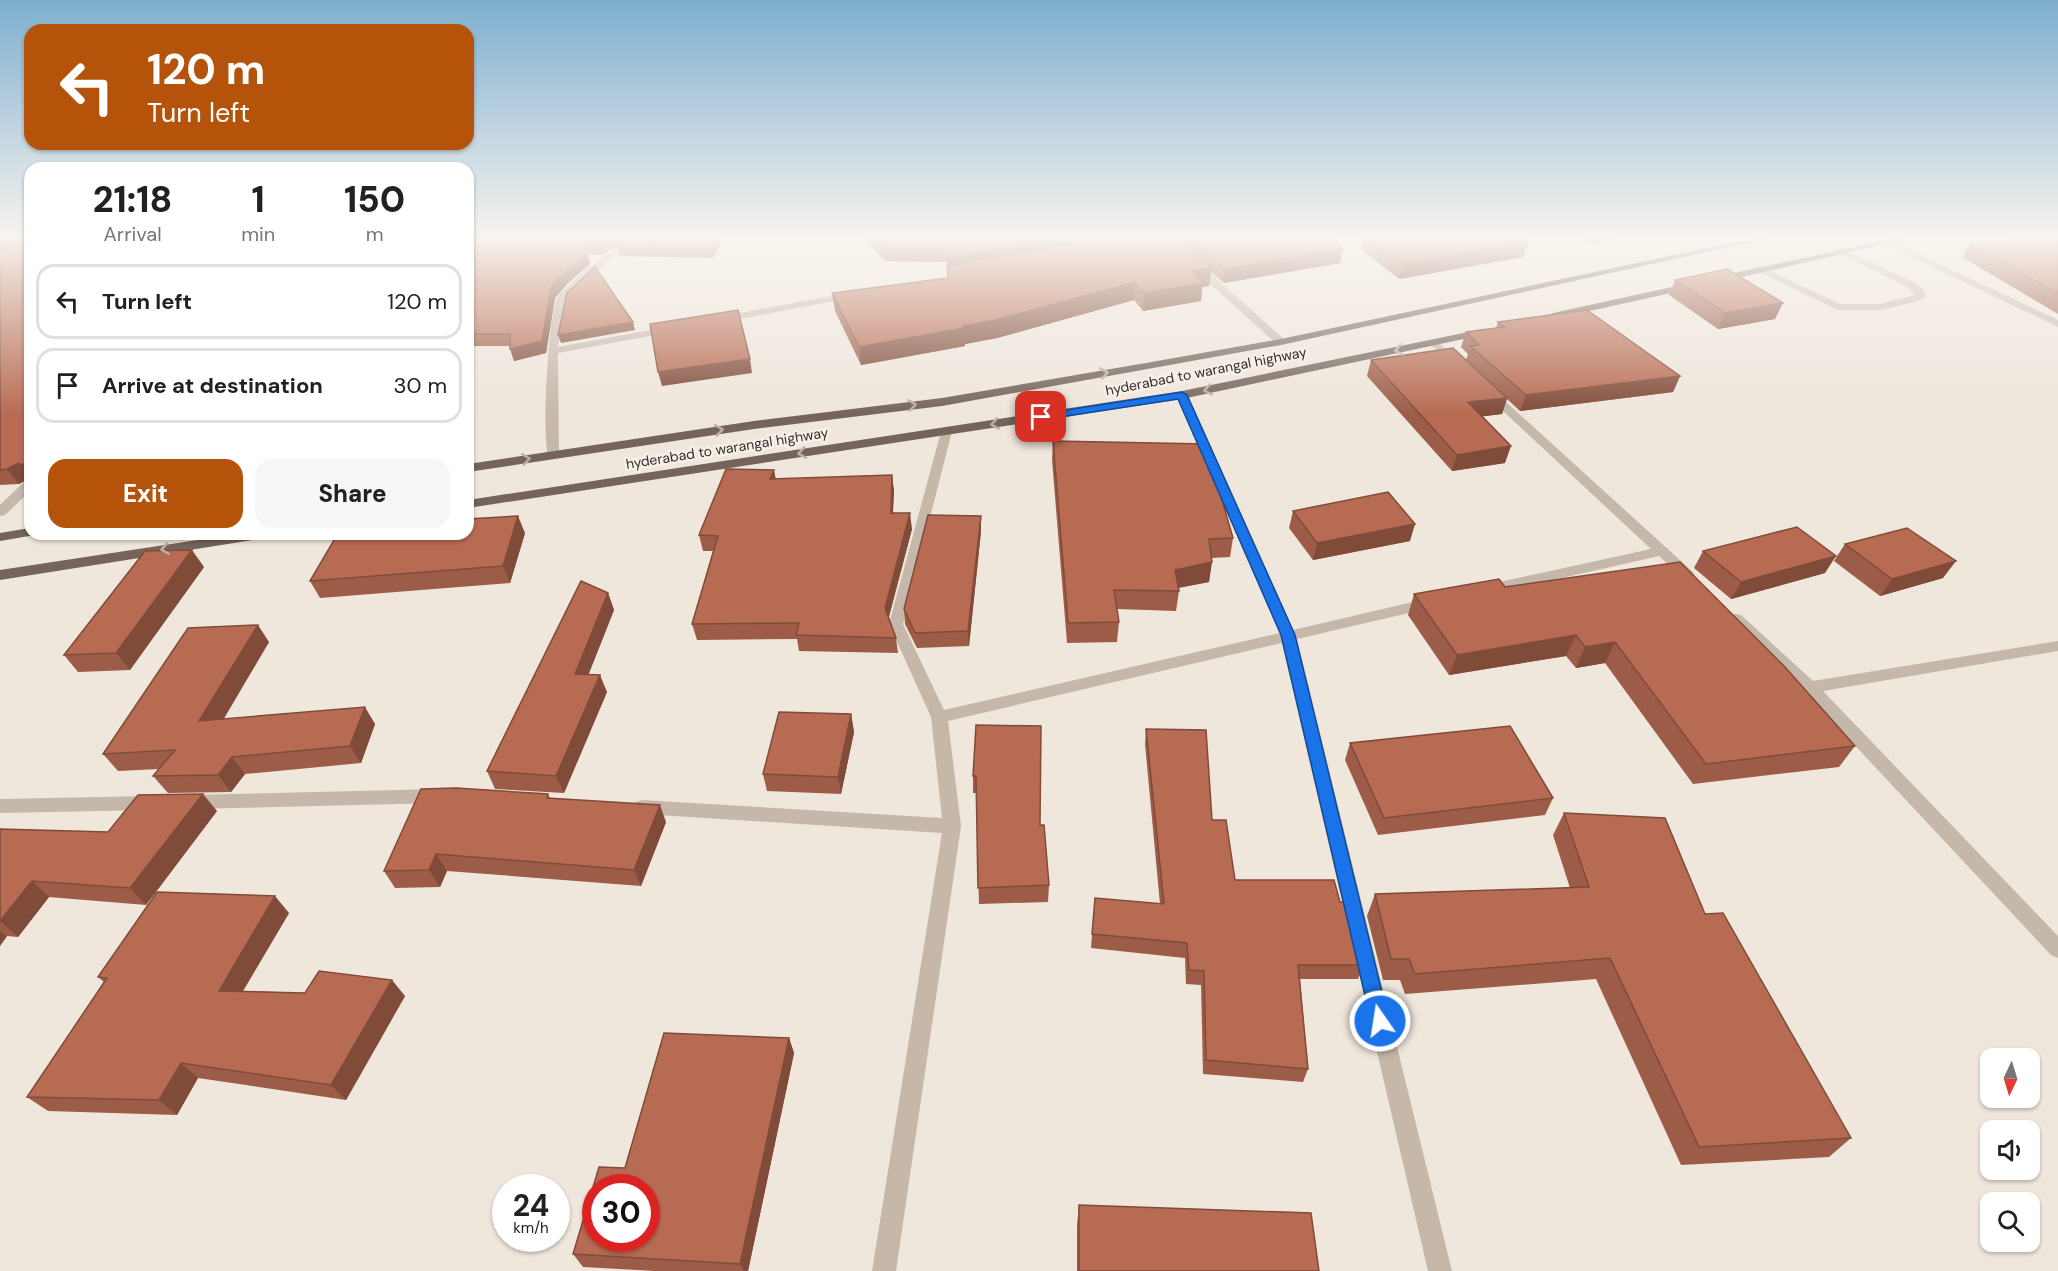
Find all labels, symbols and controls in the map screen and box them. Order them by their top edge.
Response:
text: 120 m [147,42,265,97]
icon: left [48,48,126,126]
text: Turn left [147,95,250,130]
text: 21:18 [93,176,172,223]
text: 1 [252,176,265,223]
text: 150 [344,176,405,223]
text: Arrival [103,221,162,247]
text: min [241,221,275,247]
text: m [366,221,384,247]
icon: left [51,285,84,318]
text: Turn left [102,287,192,316]
text: 120 m [387,287,447,316]
street label: hyderabad to warangal highway [1104,343,1308,399]
one-way arrow [1394,343,1404,356]
one-way arrow [1099,367,1109,380]
icon: arrive [51,369,84,402]
text: Arrive at destination [102,371,323,400]
text: 30 m [393,371,447,400]
one-way arrow [1203,382,1213,395]
pin [1015,391,1066,442]
one-way arrow [908,400,917,412]
icon: arrive [1024,400,1057,433]
one-way arrow [990,417,999,429]
street label: hyderabad to warangal highway [624,423,830,473]
one-way arrow [713,424,723,437]
one-way arrow [797,446,807,459]
one-way arrow [521,453,530,465]
button: Exit [48,459,243,528]
button: Share [255,459,450,528]
one-way arrow [161,542,171,555]
position arrow [1348,989,1412,1053]
north arrow [1980,1048,2040,1108]
map controls [1980,1048,2040,1252]
button: sound [1980,1120,2040,1180]
speed limit sign: 30 [582,1174,660,1252]
text: 24 [513,1186,549,1225]
button: search [1980,1192,2040,1252]
text: km/h [513,1218,549,1238]

